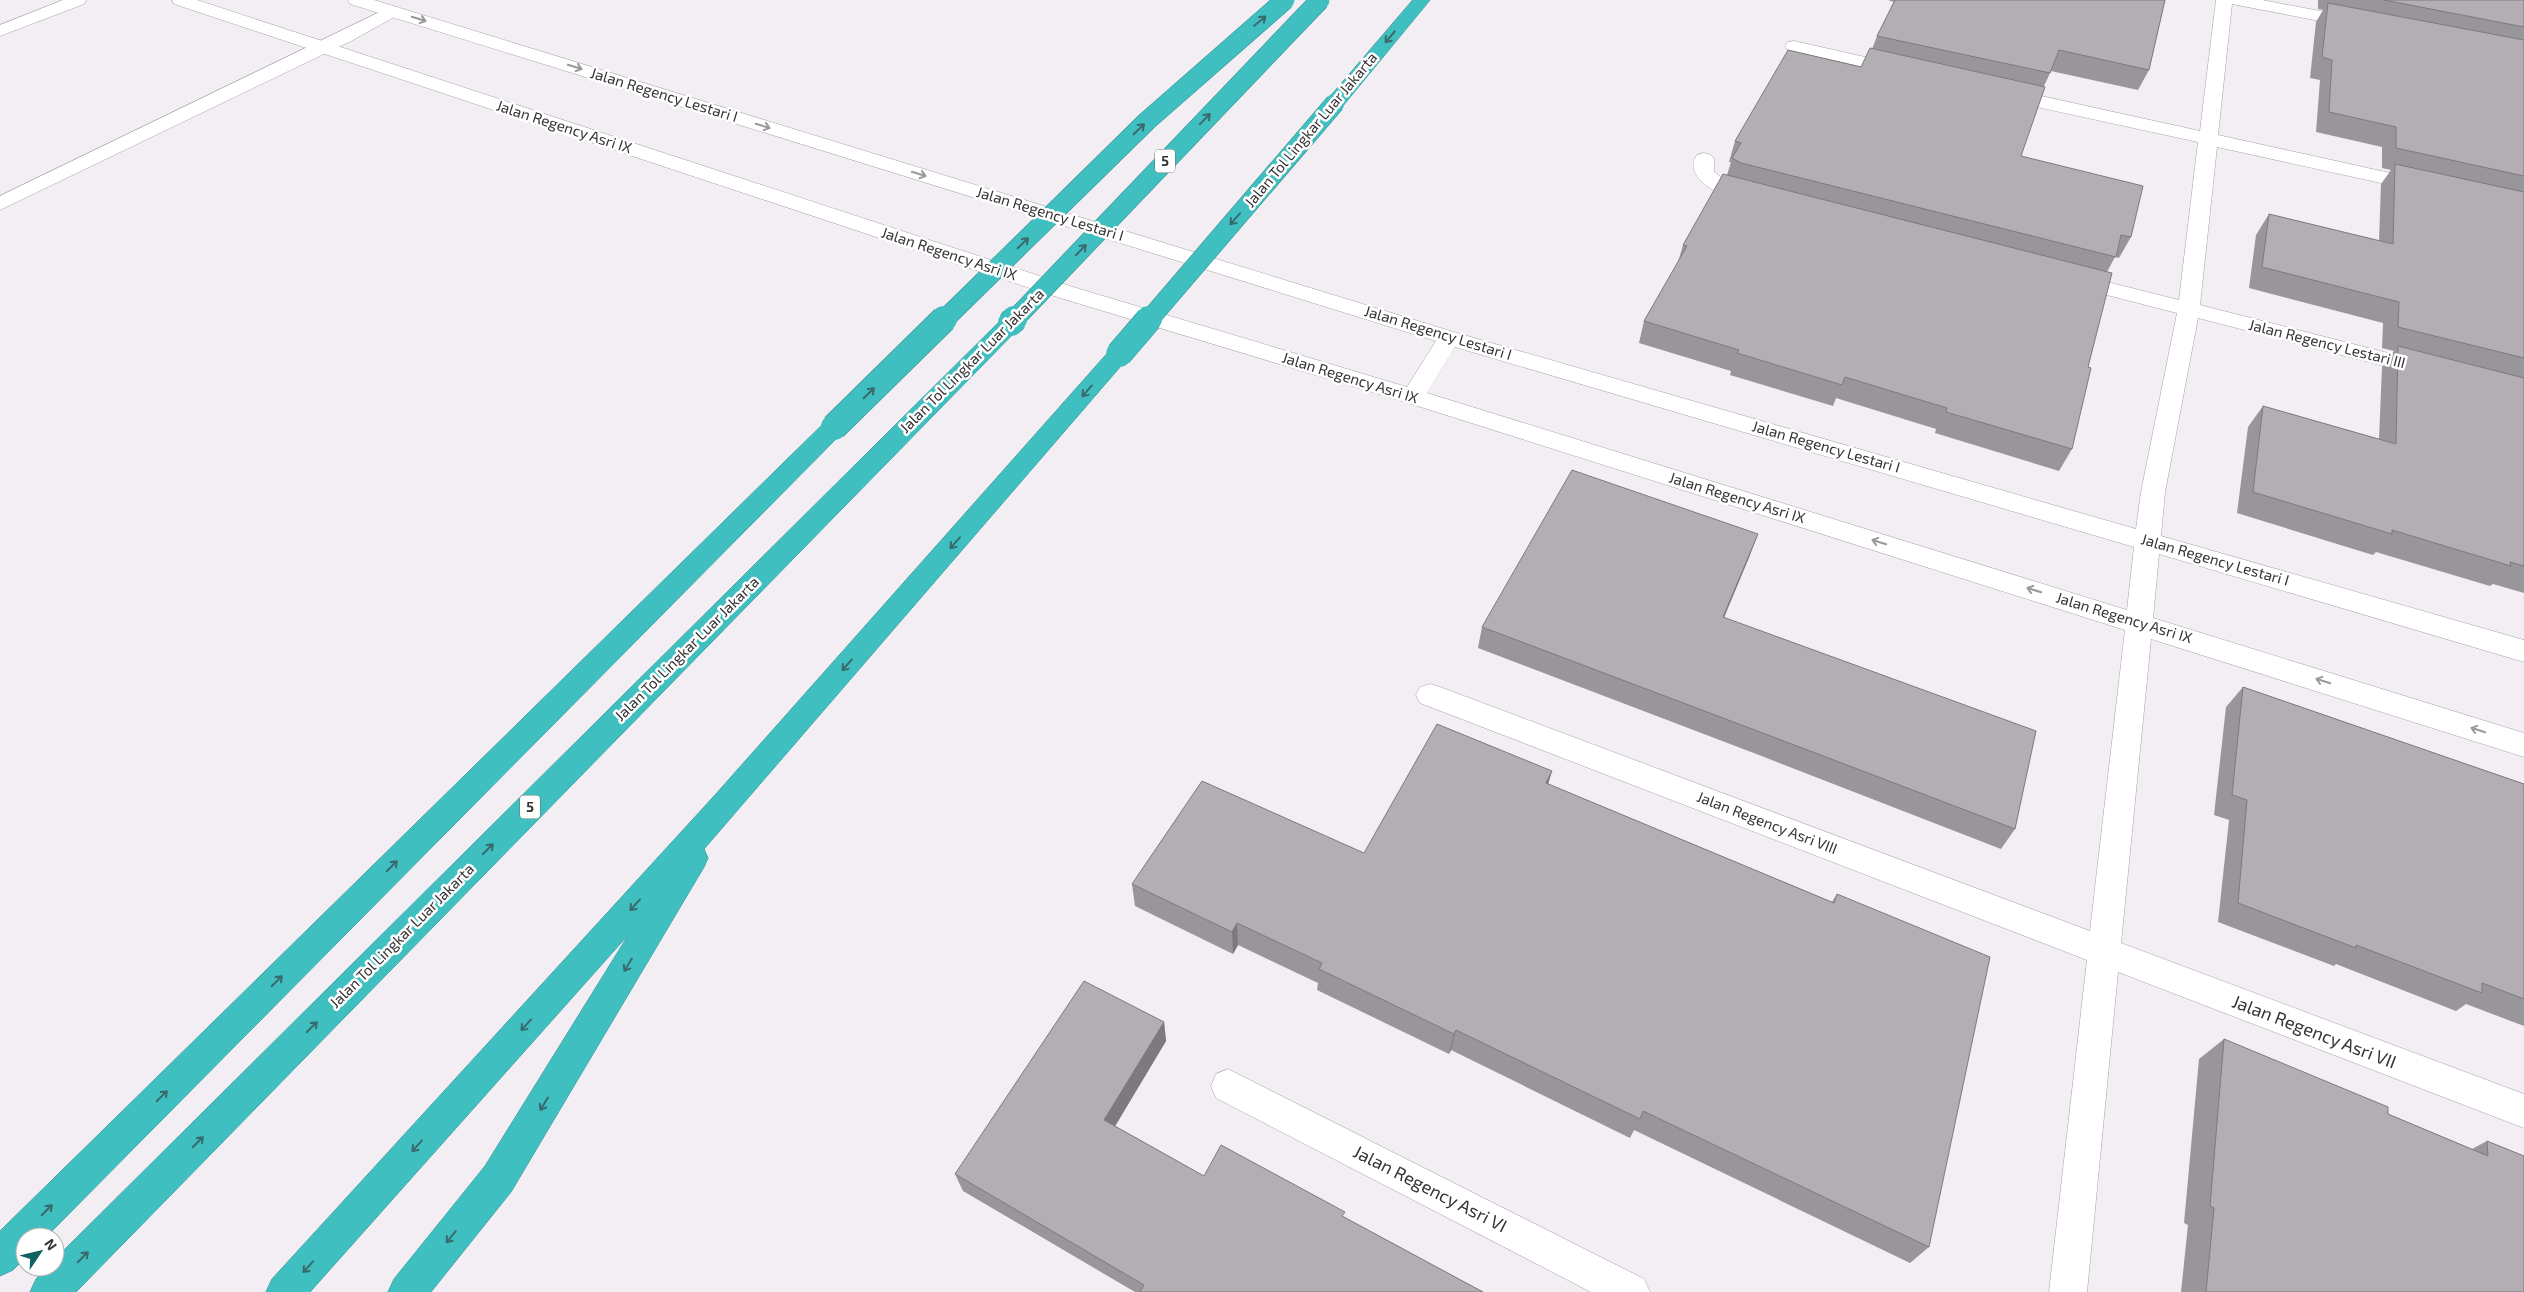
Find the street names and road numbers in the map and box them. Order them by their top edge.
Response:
street label: Jalan Tol Lingkar Luar Jakarta [1240,48,1380,210]
street label: Jalan Regency Lestari I [588,63,740,125]
street label: Jalan Regency Asri IX [494,96,634,156]
road number: 5 [1155,150,1175,172]
street label: Jalan Regency Lestari I [974,182,1126,244]
street label: Jalan Regency Asri IX [879,223,1019,283]
street label: Jalan Tol Lingkar Luar Jakarta [895,284,1047,436]
street label: Jalan Regency Lestari I [1362,301,1514,363]
street label: Jalan Regency Lestari III [2247,315,2407,371]
street label: Jalan Regency Asri IX [1280,348,1421,406]
street label: Jalan Regency Lestari I [1750,416,1902,476]
street label: Jalan Regency Asri IX [1667,468,1808,526]
street label: Jalan Regency Lestari I [2139,529,2291,589]
street label: Jalan Tol Lingkar Luar Jakarta [610,572,762,724]
street label: Jalan Regency Asri IX [2054,588,2195,646]
street label: Jalan Regency Asri VIII [1695,787,1840,857]
road number: 5 [520,796,540,819]
street label: Jalan Tol Lingkar Luar Jakarta [325,859,477,1011]
street label: Jalan Regency Asri VII [2229,990,2400,1073]
street label: Jalan Regency Asri VI [1350,1140,1511,1236]

